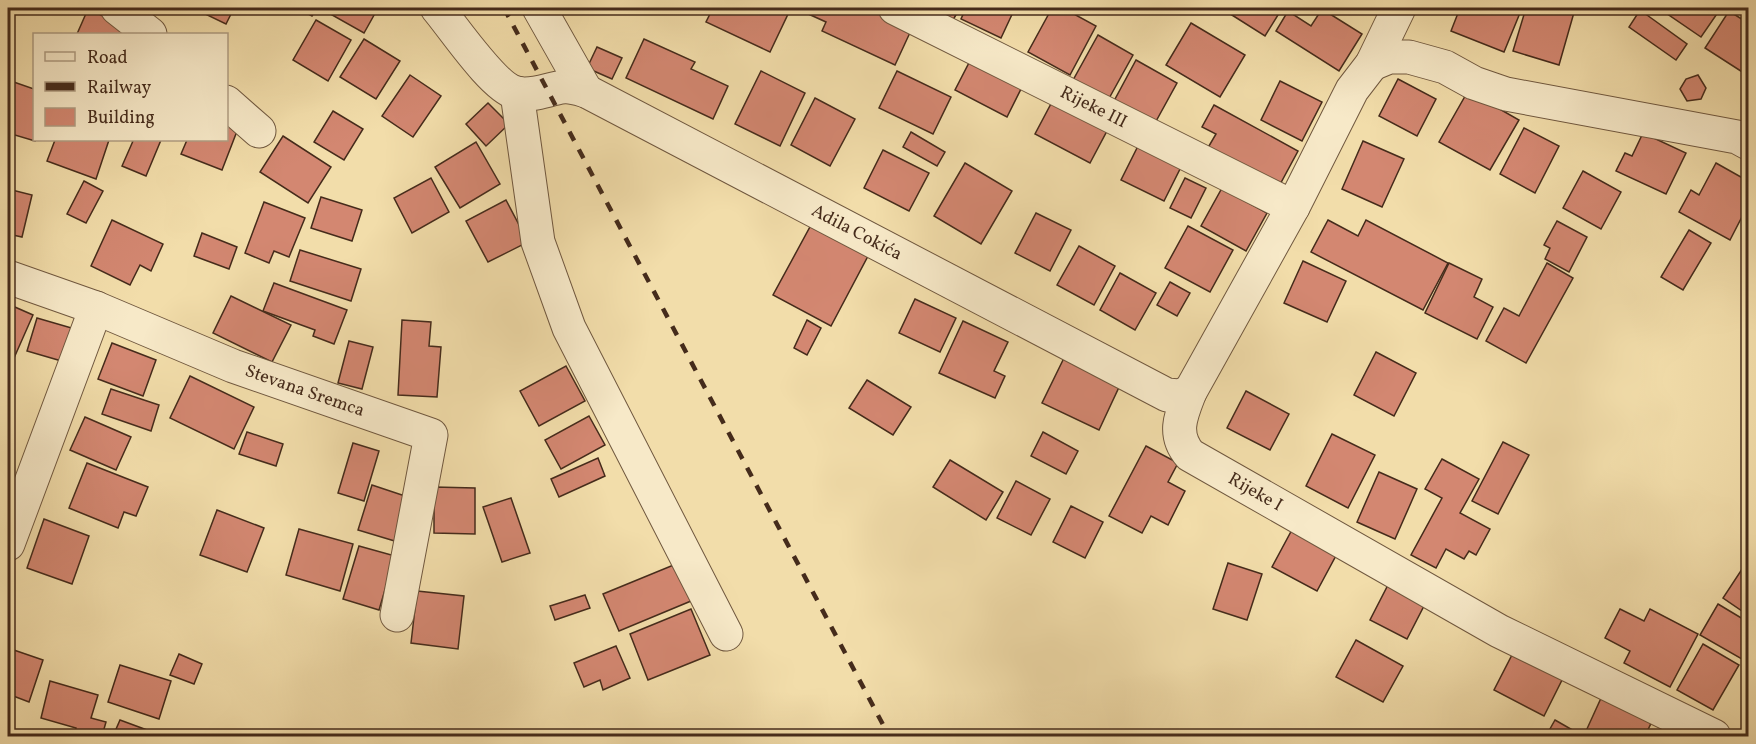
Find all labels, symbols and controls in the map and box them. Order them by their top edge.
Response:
legend [33,33,228,141]
text: Road [87,46,128,71]
text: Railway [87,76,151,101]
street label: Rijeke III [1056,80,1131,135]
text: Building [87,106,155,131]
street label: Adila Cokića [807,199,907,267]
street label: Stevana Sremca [241,359,368,423]
street label: Rijeke I [1223,467,1287,518]

